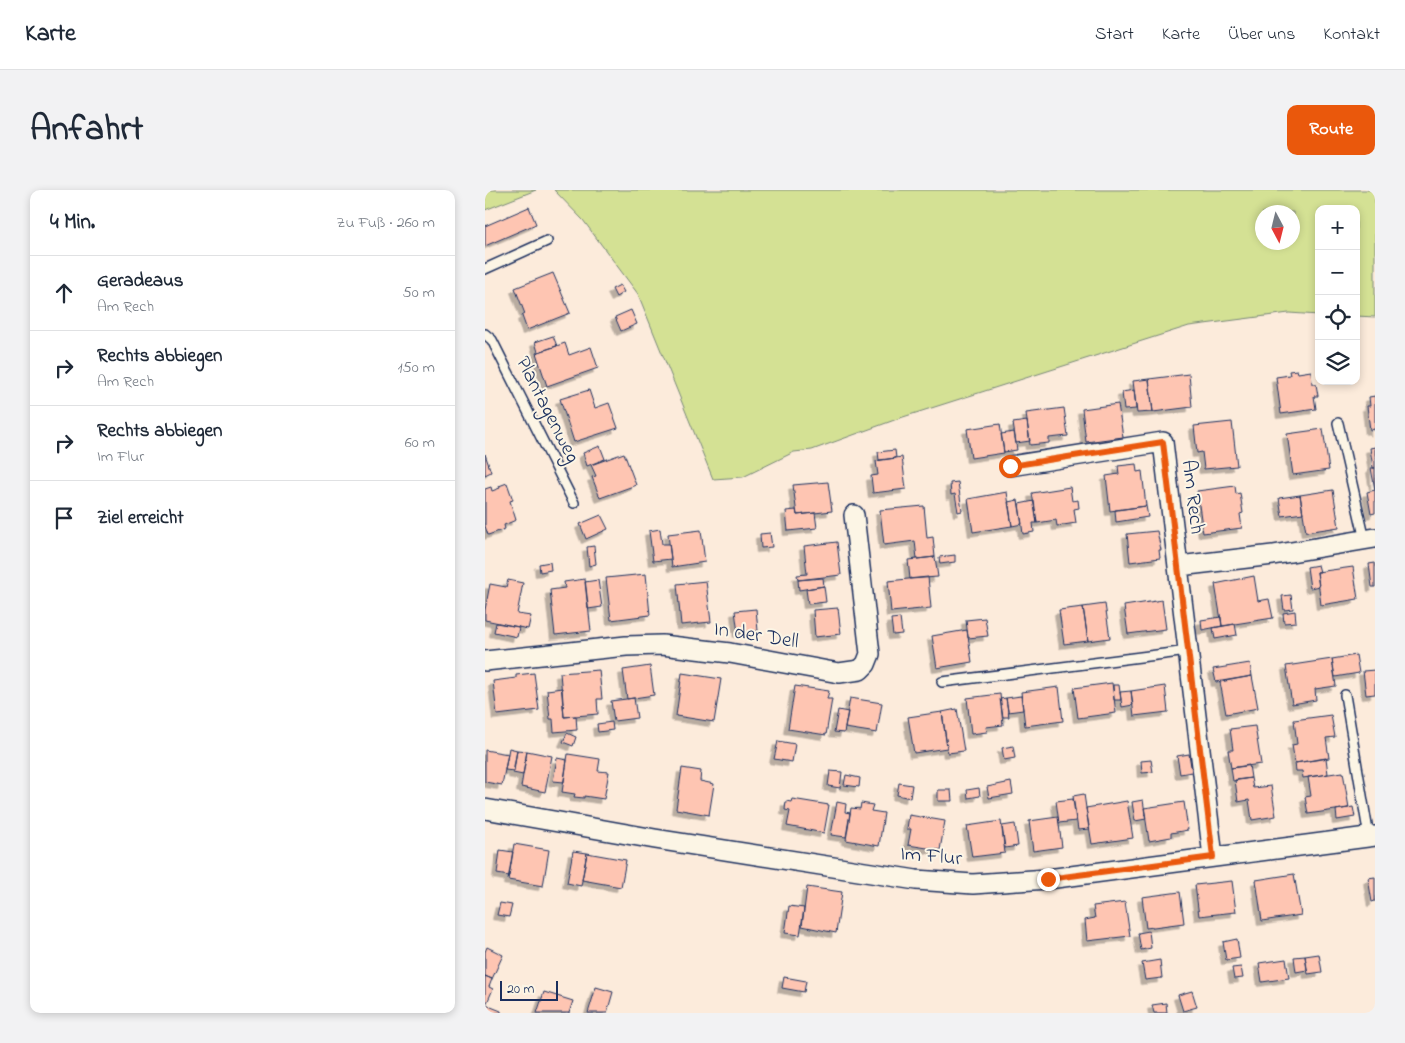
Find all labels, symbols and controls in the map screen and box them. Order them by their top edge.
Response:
text: Karte [25,17,76,52]
text: Start [1095,22,1134,48]
text: Karte [1162,22,1200,48]
text: Über uns [1228,22,1295,48]
text: Kontakt [1323,22,1380,48]
text: Anfahrt [30,105,143,156]
button: Route [1287,105,1375,155]
north arrow [1255,205,1300,250]
map controls [1315,205,1360,385]
button: + [1315,205,1360,250]
text: 4 Min. [50,208,95,238]
text: Zu Fuß · 260 m [336,211,435,235]
button: − [1315,250,1360,295]
text: Geradeaus [97,268,184,295]
icon: ahead [50,279,78,307]
text: 50 m [403,281,435,305]
text: Am Rech [97,295,154,319]
button: locate [1315,295,1360,340]
button: layers [1315,340,1360,385]
text: Rechts abbiegen [97,343,222,370]
street label: Plantagenweg [505,351,587,470]
icon: right [50,354,78,382]
text: 150 m [397,356,435,380]
text: Am Rech [97,370,154,394]
text: Rechts abbiegen [97,418,222,445]
icon: right [50,429,78,457]
text: 60 m [405,431,435,455]
text: Im Flur [97,445,144,469]
route start [999,455,1022,478]
street label: Am Rech [1173,458,1211,536]
icon: arrive [50,504,78,532]
text: Ziel erreicht [97,505,184,532]
street label: In der Dell [711,615,801,657]
street label: Im Flur [899,839,964,875]
route end [1037,868,1060,891]
scale bar [500,978,557,1001]
text: 20 m [507,979,534,1000]

